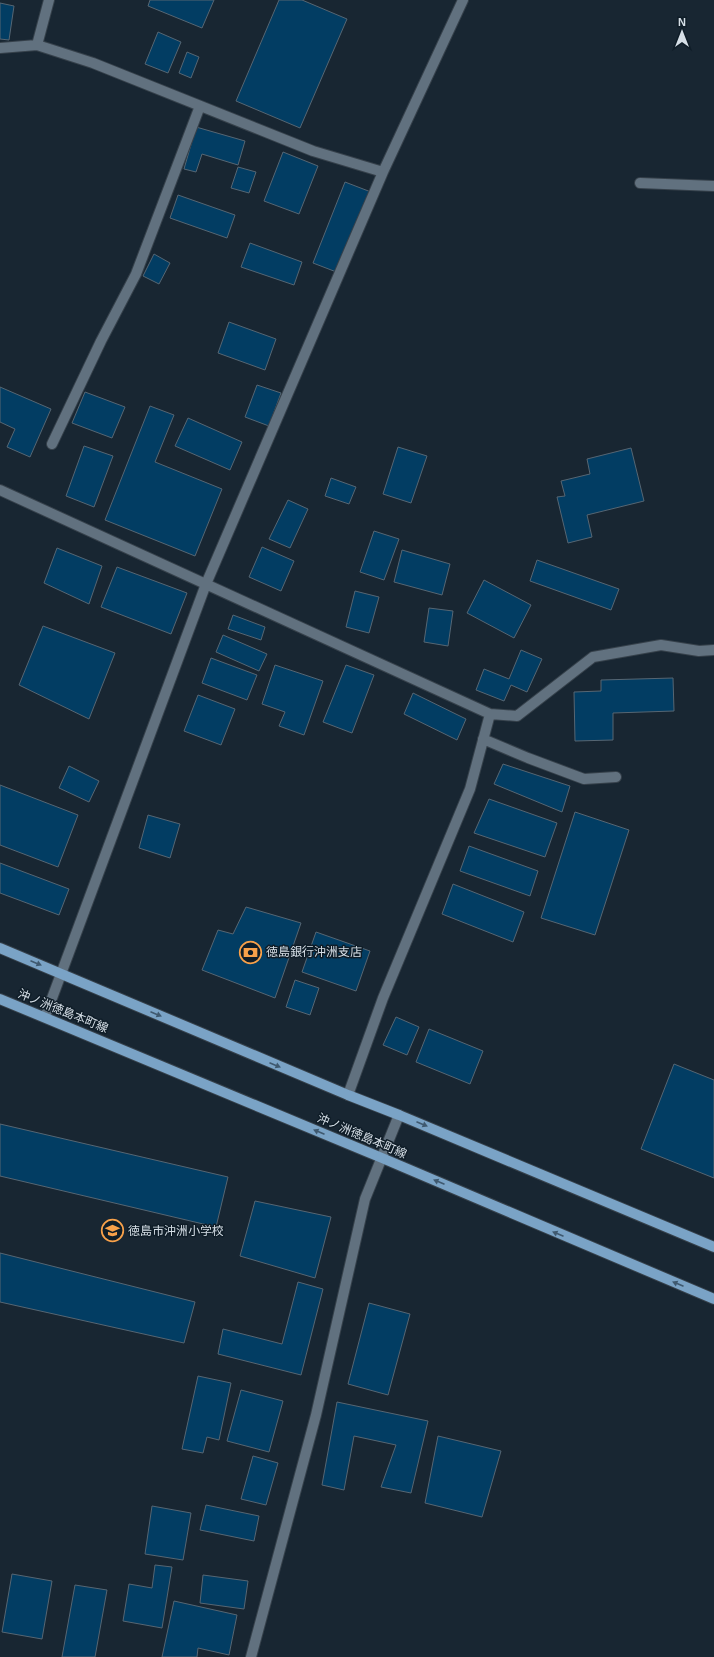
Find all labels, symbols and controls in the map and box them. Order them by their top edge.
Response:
north arrow [662,12,702,52]
text: N [678,16,686,28]
bank icon: 徳島銀行沖洲支店 [237,939,263,965]
place label: 徳島銀行沖洲支店 [266,945,362,959]
one-way arrow [30,961,42,967]
street label: 沖ノ洲徳島本町線 [16,987,110,1035]
one-way arrow [150,1011,161,1017]
one-way arrow [270,1062,282,1068]
street label: 沖ノ洲徳島本町線 [315,1111,409,1161]
one-way arrow [416,1121,427,1127]
one-way arrow [312,1128,324,1134]
one-way arrow [432,1179,444,1185]
school or university icon: 徳島市沖洲小学校 [99,1218,125,1244]
place label: 徳島市沖洲小学校 [128,1224,224,1238]
one-way arrow [552,1230,564,1237]
one-way arrow [672,1280,684,1287]

